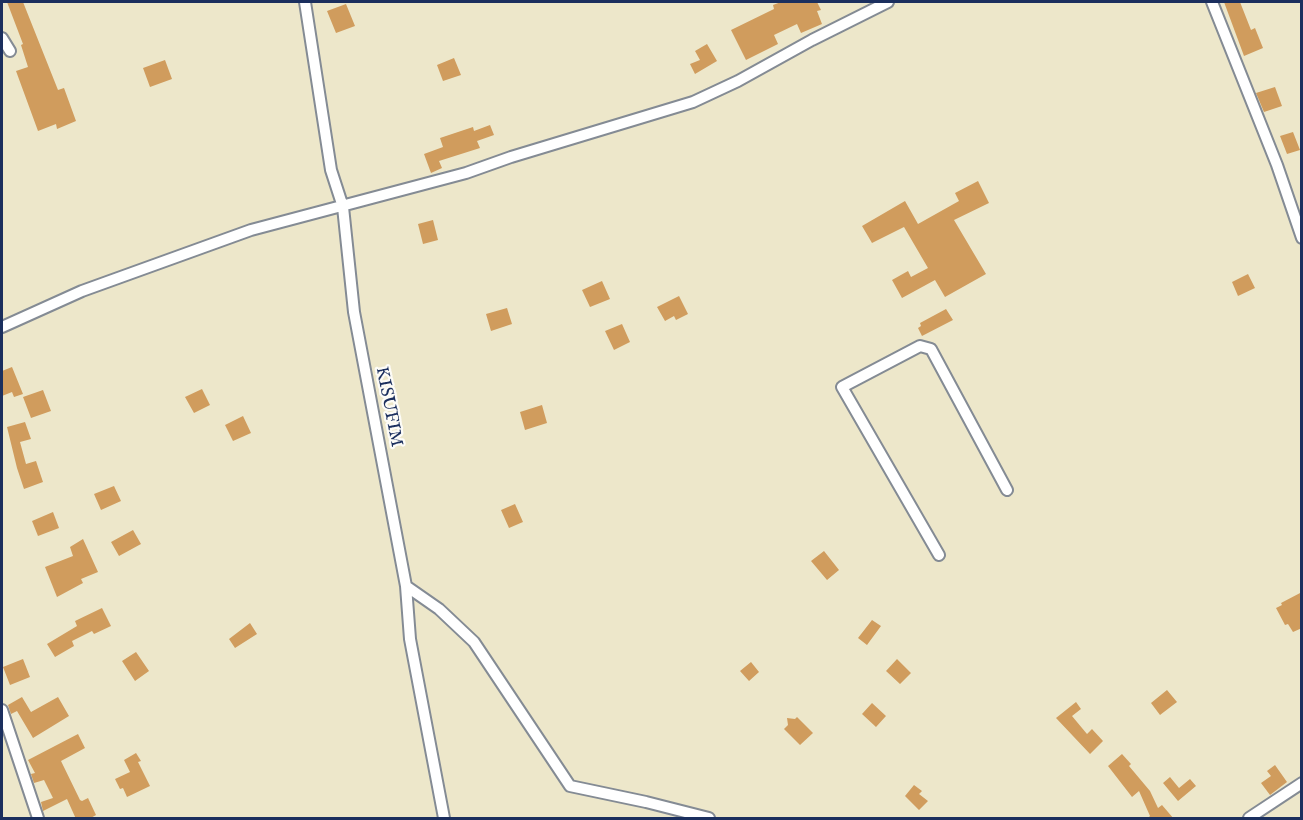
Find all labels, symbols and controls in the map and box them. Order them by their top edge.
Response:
street label: KISUFIM [370,365,406,449]

